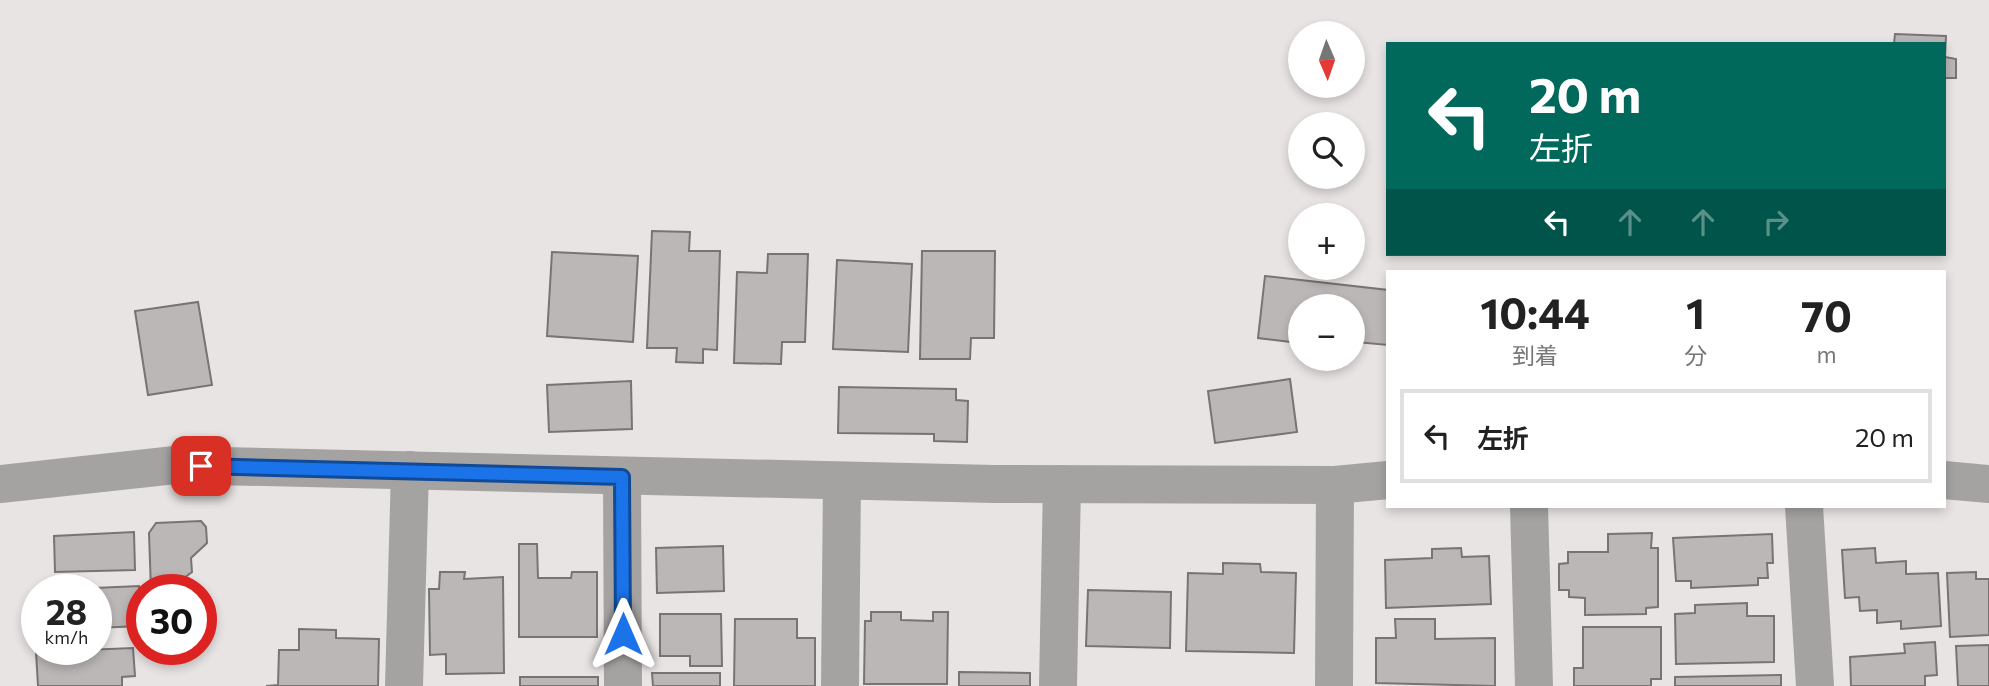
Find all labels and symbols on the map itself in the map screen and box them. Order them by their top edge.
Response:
north arrow [1288,21,1365,98]
pin [171,436,231,496]
speed limit sign: 30 [126,574,217,665]
position arrow [586,597,660,671]

